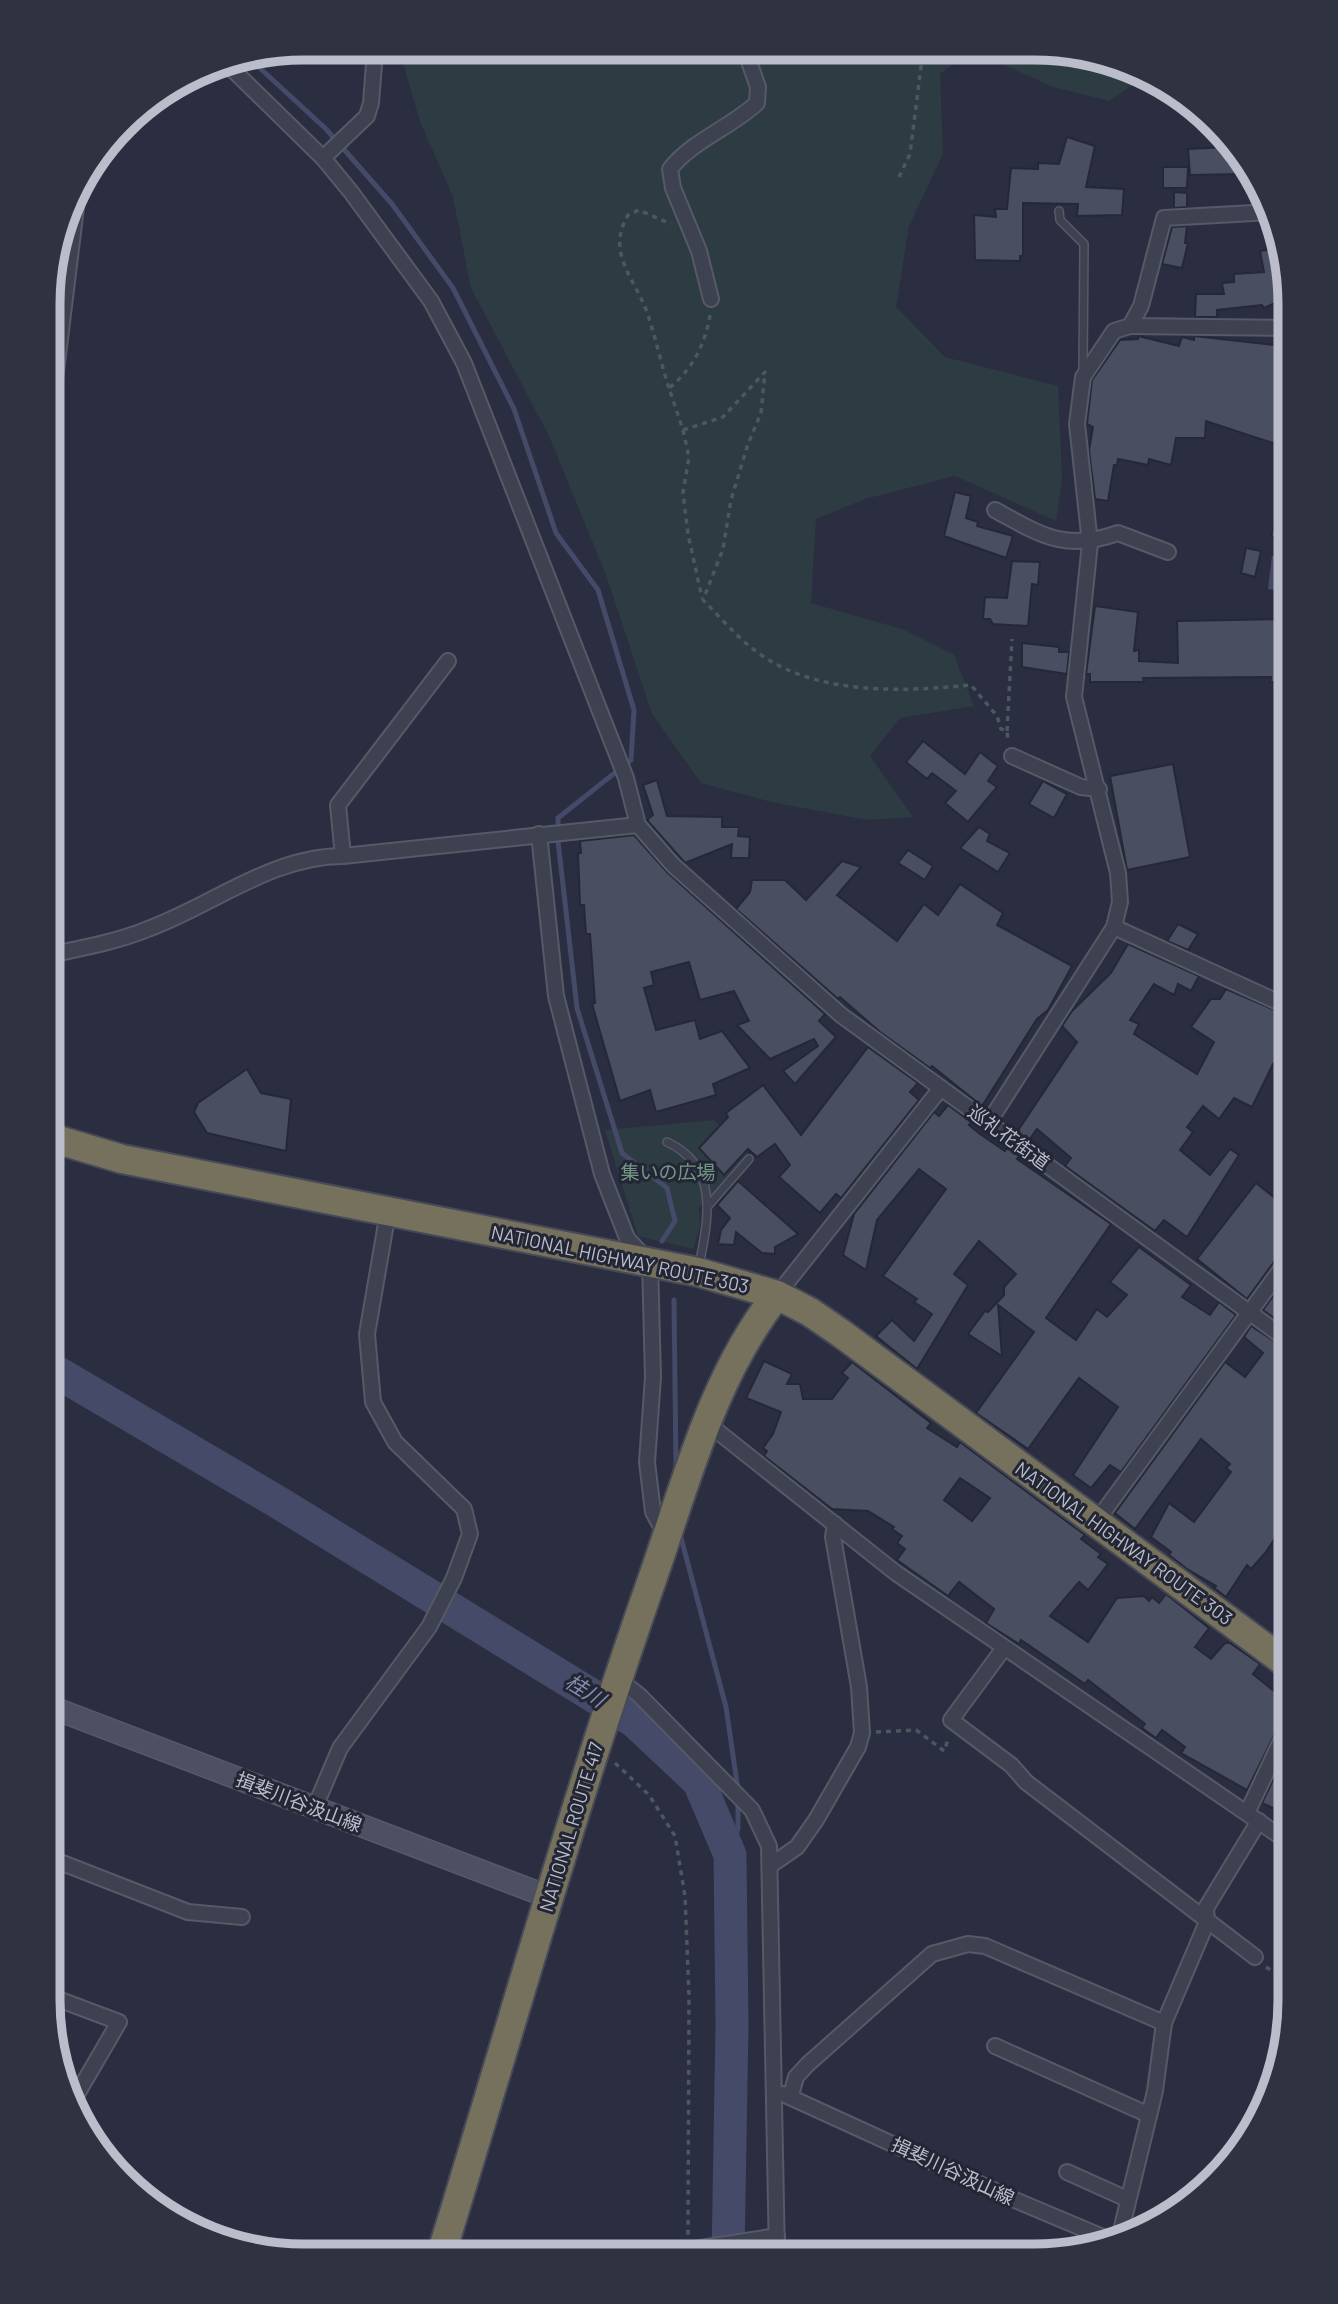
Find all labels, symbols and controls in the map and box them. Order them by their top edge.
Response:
street label: 巡礼花街道 [964,1099,1054,1174]
park label: 集いの広場 [620,1160,716,1183]
street label: NATIONAL HIGHWAY ROUTE 303 [489,1220,751,1297]
street label: NATIONAL HIGHWAY ROUTE 303 [1011,1456,1237,1629]
water label: 桂川 [561,1668,612,1713]
street label: NATIONAL ROUTE 417 [534,1739,607,1914]
street label: 揖斐川谷汲山線 [233,1767,365,1836]
street label: 揖斐川谷汲山線 [888,2132,1018,2209]

